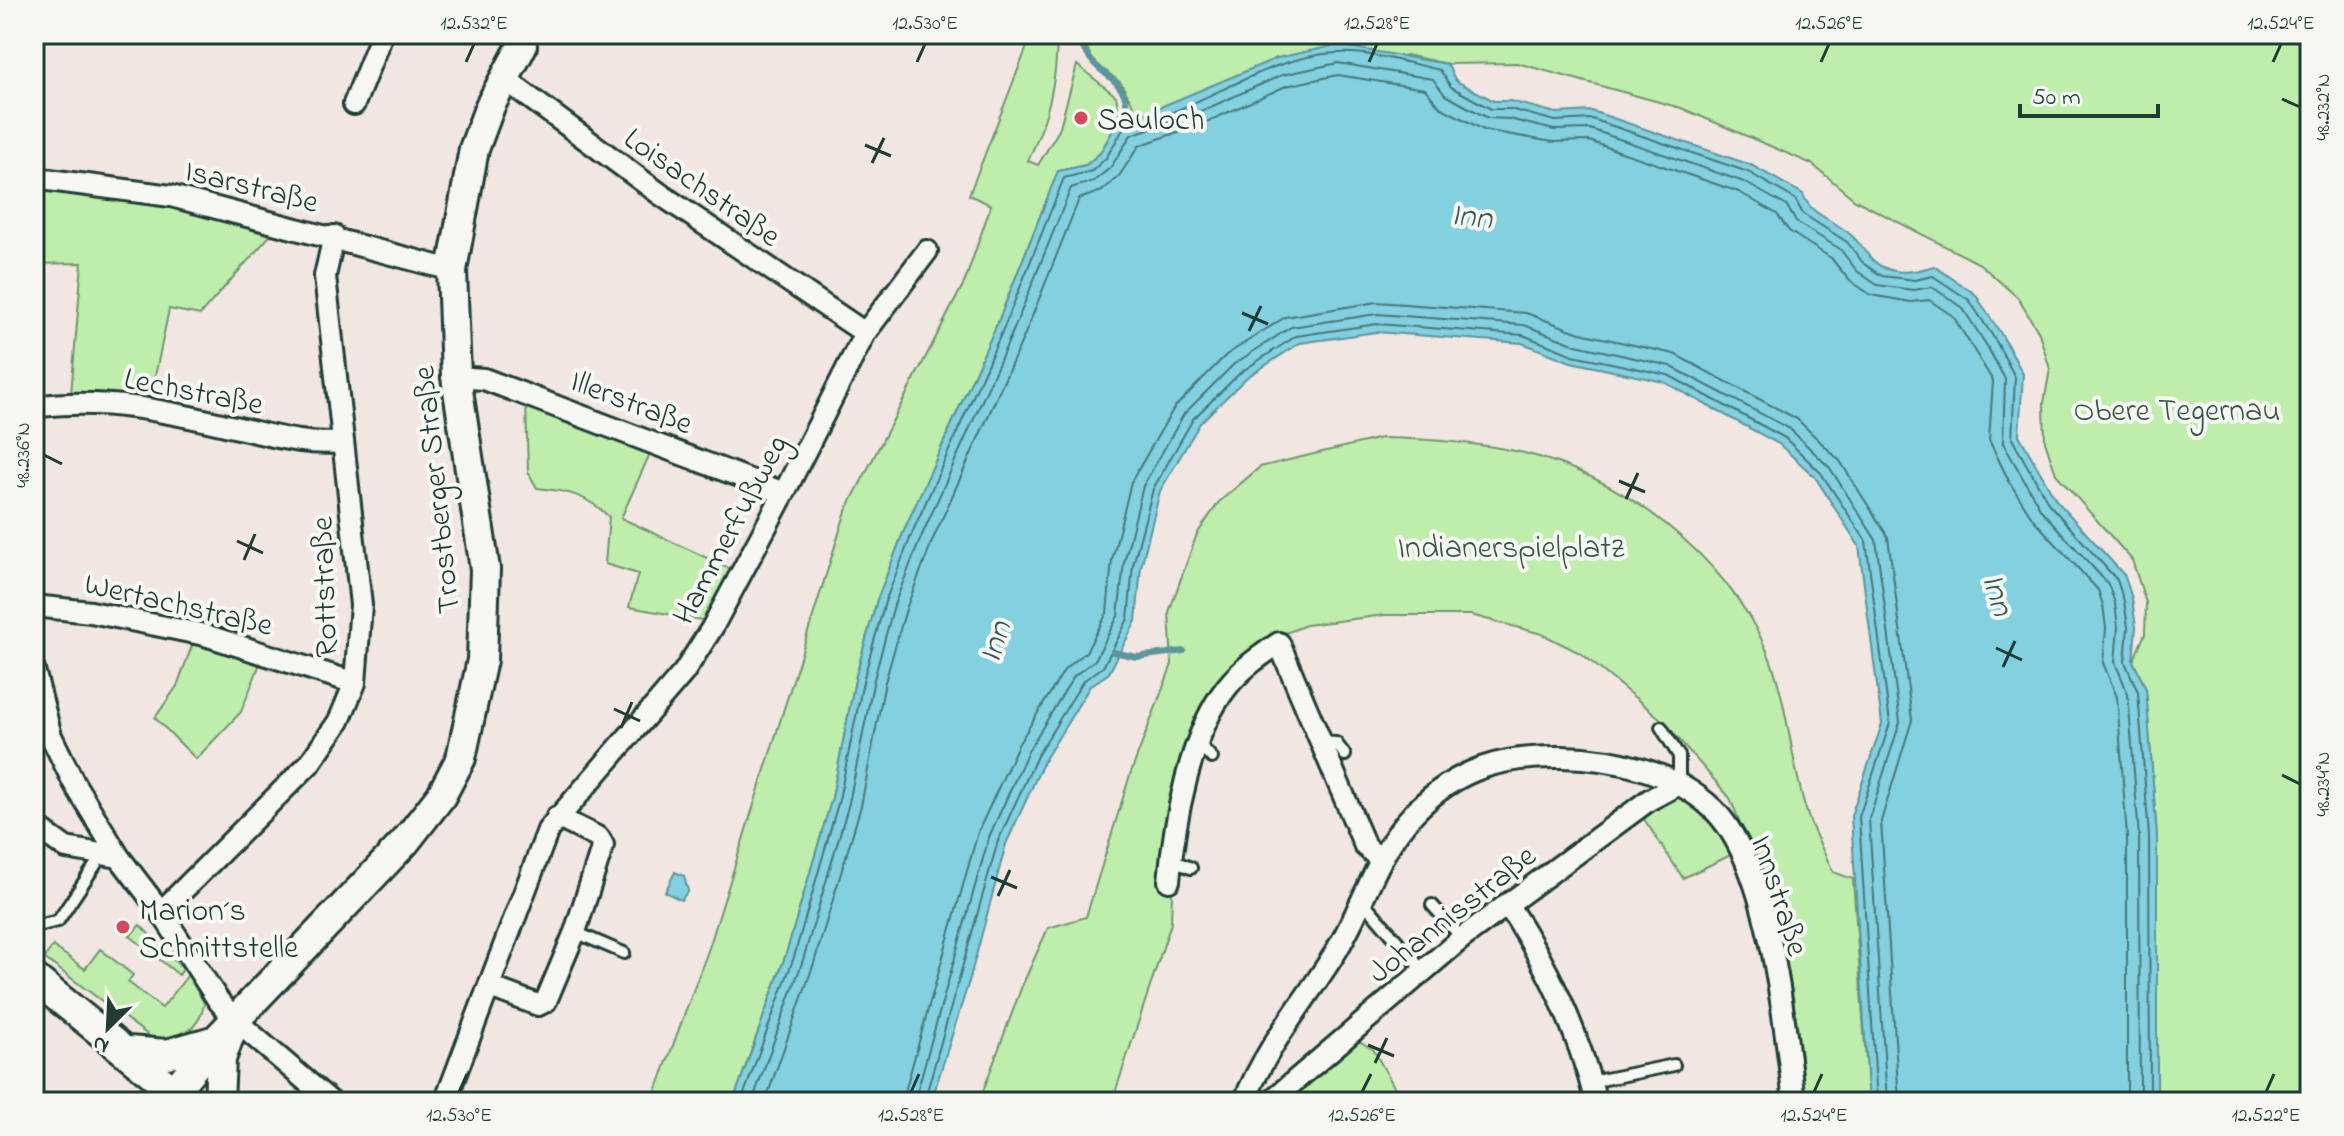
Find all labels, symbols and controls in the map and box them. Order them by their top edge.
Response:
text: 12.532°E [440,10,508,39]
text: 12.530°E [892,10,958,39]
text: 12.528°E [1344,10,1410,39]
text: 12.526°E [1795,10,1863,39]
text: 12.524°E [2247,10,2315,39]
scale bar [2020,68,2158,118]
text: 48.232°N [2310,74,2339,140]
text: 50 m [2032,81,2081,116]
place label: Sauloch [1097,98,1204,145]
marker: Sauloch [1072,109,1090,127]
street label: Loisachstraße [613,117,790,261]
street label: Isarstraße [179,149,324,228]
water label: Inn [1448,191,1496,245]
street label: Lechstraße [120,357,268,430]
street label: Illerstraße [563,359,699,449]
street label: Trostberger Straße [402,363,475,616]
park label: Obere Tegernau [2073,389,2281,436]
text: 48.236°N [10,422,39,488]
street label: Hammerfußweg [662,427,802,634]
street label: Rottstraße [301,515,352,658]
park label: Indianerspielplatz [1398,526,1625,573]
street label: Wertachstraße [79,562,278,651]
water label: Inn [1966,568,2026,623]
water label: Inn [967,614,1027,670]
text: 48.234°N [2310,751,2339,817]
street label: Innstraße [1736,830,1819,963]
street label: Johannisstraße [1359,834,1548,997]
place label: Marion´s Schnittstelle [139,889,299,973]
marker: Marion´s Schnittstelle [114,918,132,936]
north arrow [68,988,148,1068]
text: N [88,1026,114,1061]
text: 12.530°E [426,1102,492,1131]
text: 12.528°E [878,1102,944,1131]
text: 12.526°E [1328,1102,1396,1131]
text: 12.524°E [1780,1102,1848,1131]
text: 12.522°E [2231,1102,2301,1131]

